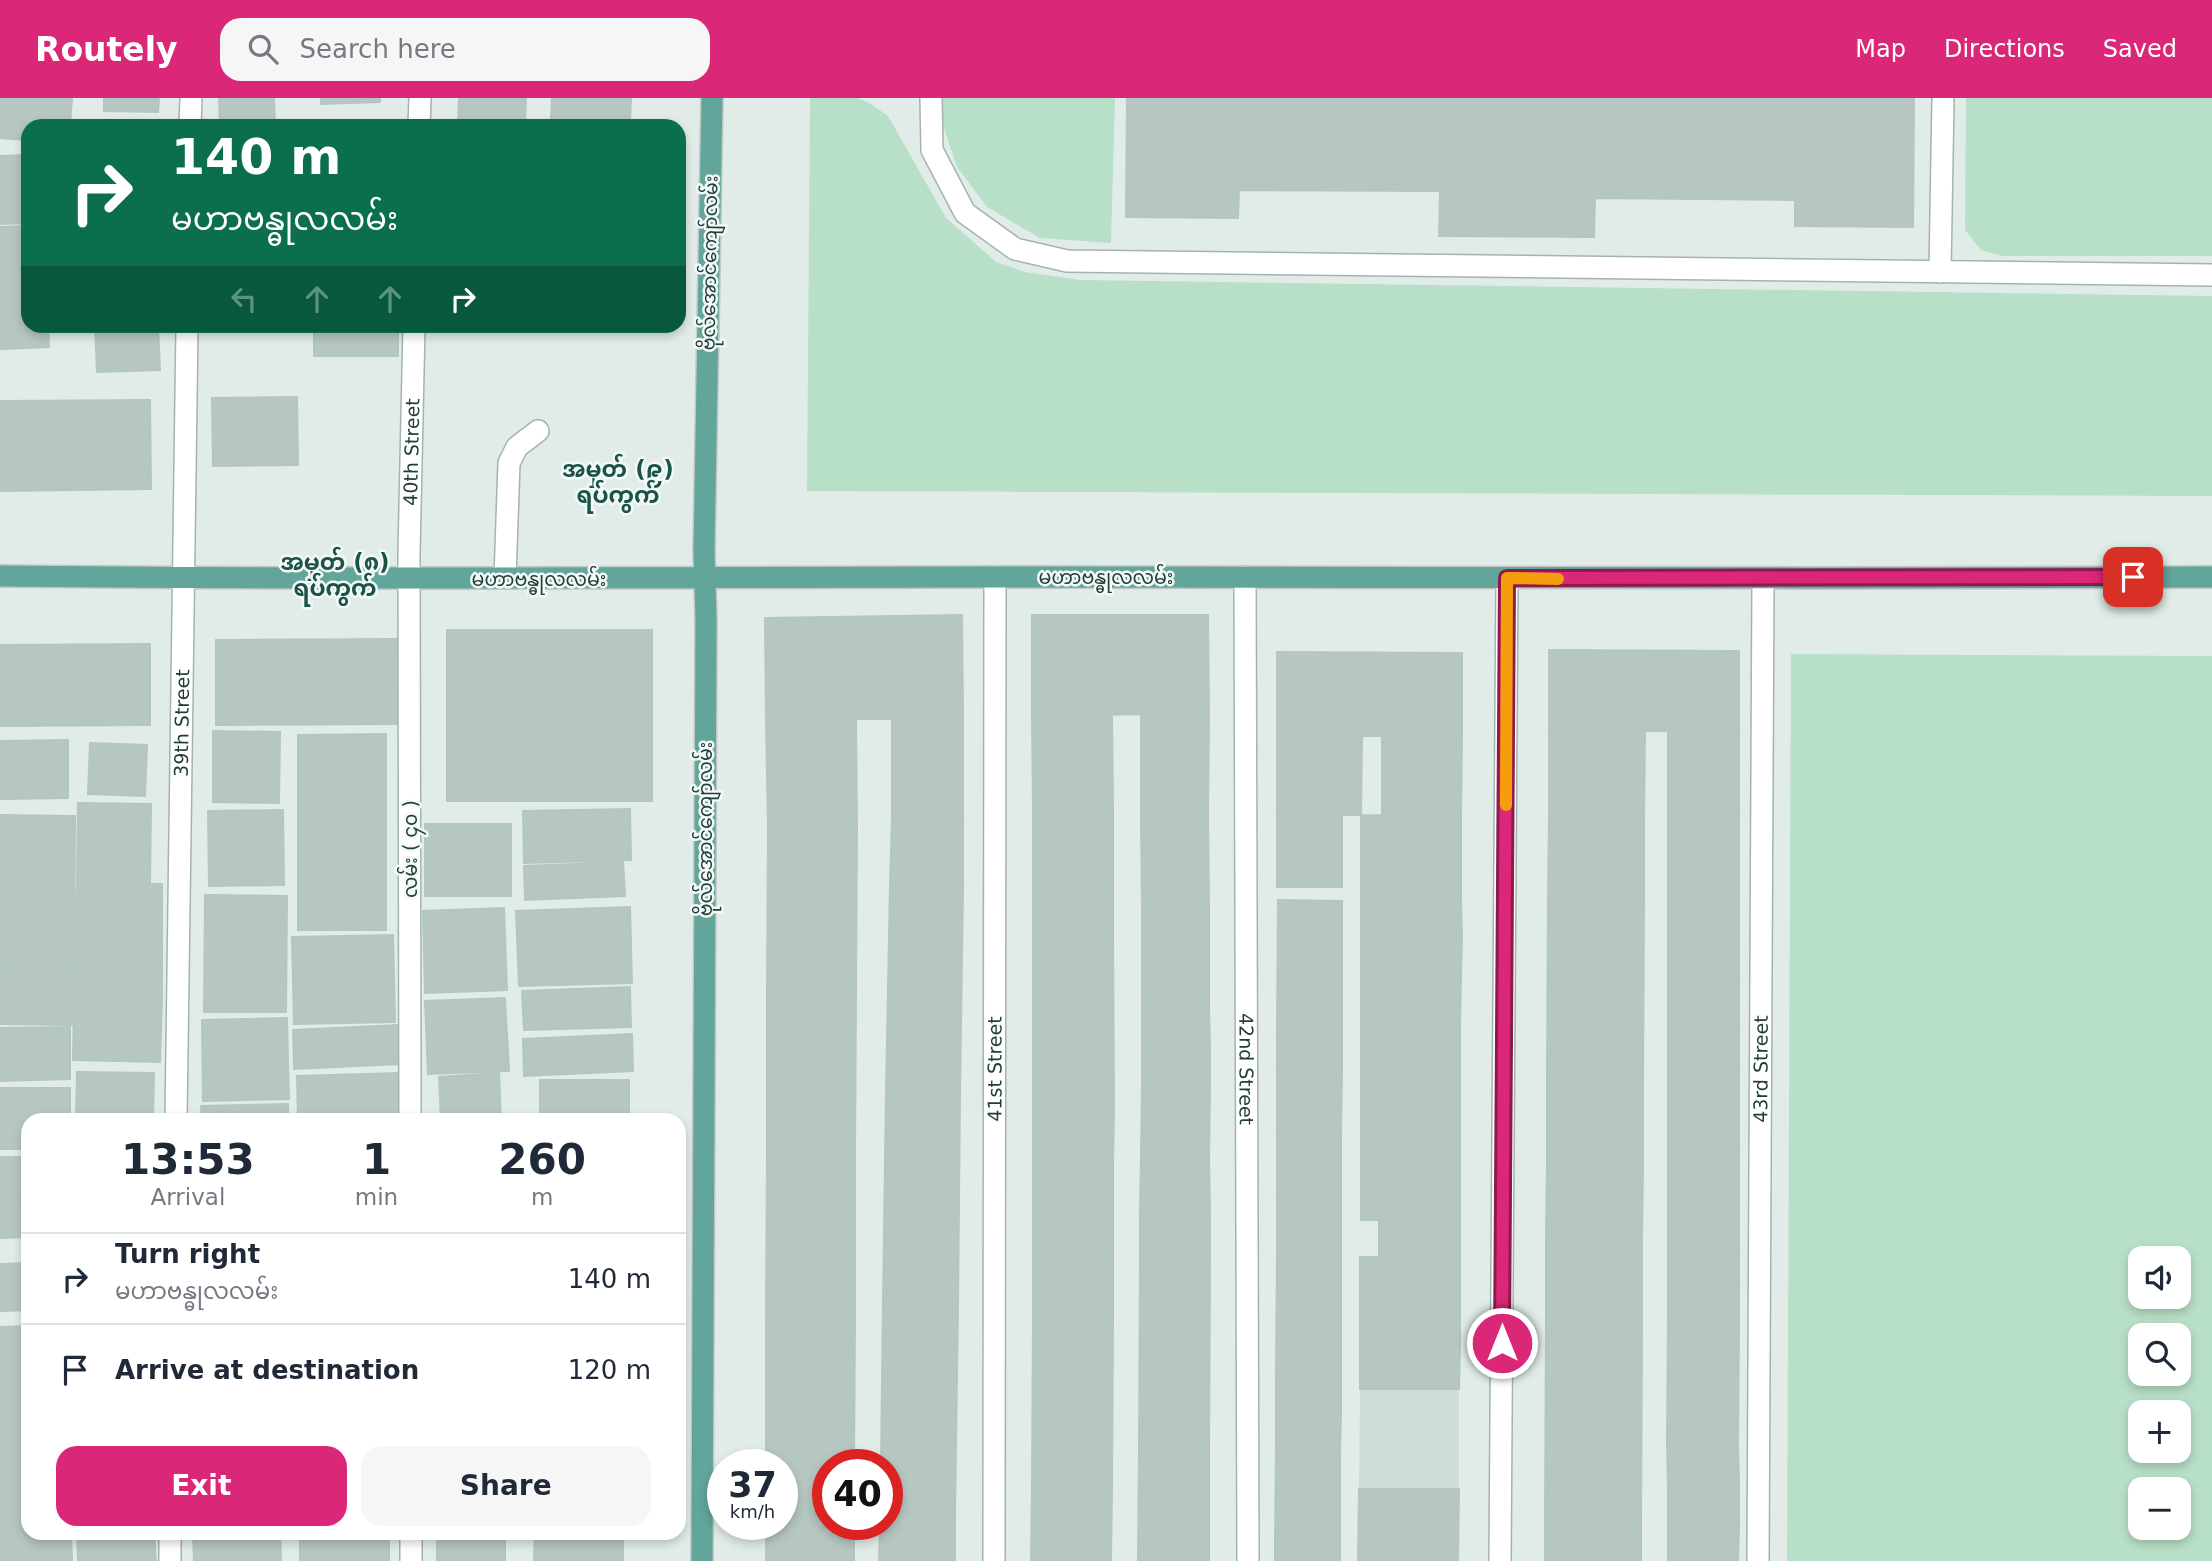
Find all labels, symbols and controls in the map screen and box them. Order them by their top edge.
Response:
search box [220,18,710,81]
text: Routely [35,30,178,69]
icon: search [244,30,282,68]
text: Search here [300,34,456,64]
text: Map [1855,35,1906,63]
text: Directions [1944,35,2065,63]
text: Saved [2103,35,2177,63]
text: 140 m [171,129,341,186]
icon: right [56,147,147,238]
street label: ဗိုလ်အောင်ကျော်လမ်း [693,175,728,351]
text: မဟာဗန္ဓုလလမ်း [171,200,398,238]
icon: left [225,280,263,318]
icon: ahead [298,280,336,318]
icon: ahead [371,280,409,318]
icon: right [444,280,482,318]
street label: 40th Street [399,398,423,506]
district label: အမှတ် (၉) ရပ်ကွက် [562,453,674,514]
district label: အမှတ် (၈) ရပ်ကွက် [280,546,390,607]
pin [2103,547,2163,607]
icon: arrive [2114,558,2152,596]
street label: မဟာဗန္ဓုလလမ်း [1039,563,1173,593]
street label: မဟာဗန္ဓုလလမ်း [472,565,606,595]
street label: 39th Street [170,669,193,777]
street label: ဗိုလ်အောင်ကျော်လမ်း [691,742,722,916]
street label: လမ်း ( ၄၀ ) [396,800,426,898]
street label: 42nd Street [1235,1013,1258,1125]
street label: 43rd Street [1749,1015,1772,1123]
street label: 41st Street [983,1016,1006,1122]
text: 13:53 [121,1135,255,1184]
text: 1 [362,1135,391,1184]
text: 260 [498,1135,586,1184]
text: Arrival [151,1184,225,1210]
text: min [355,1184,398,1210]
text: m [531,1184,553,1210]
text: Turn right [115,1239,260,1269]
map controls [2128,1246,2191,1540]
button: sound [2128,1246,2191,1309]
icon: right [56,1260,94,1298]
text: 140 m [568,1264,651,1294]
text: မဟာဗန္ဓုလလမ်း [115,1278,278,1304]
position arrow [1465,1306,1539,1380]
button: search [2128,1323,2191,1386]
icon: arrive [56,1351,94,1389]
text: Arrive at destination [115,1355,419,1385]
text: 120 m [568,1355,651,1385]
button: + [2128,1400,2191,1463]
button: Exit [56,1446,347,1526]
button: Share [361,1446,651,1526]
speed limit sign: 40 [812,1449,903,1540]
text: 37 [728,1465,777,1505]
button: − [2128,1477,2191,1540]
text: km/h [730,1501,775,1522]

